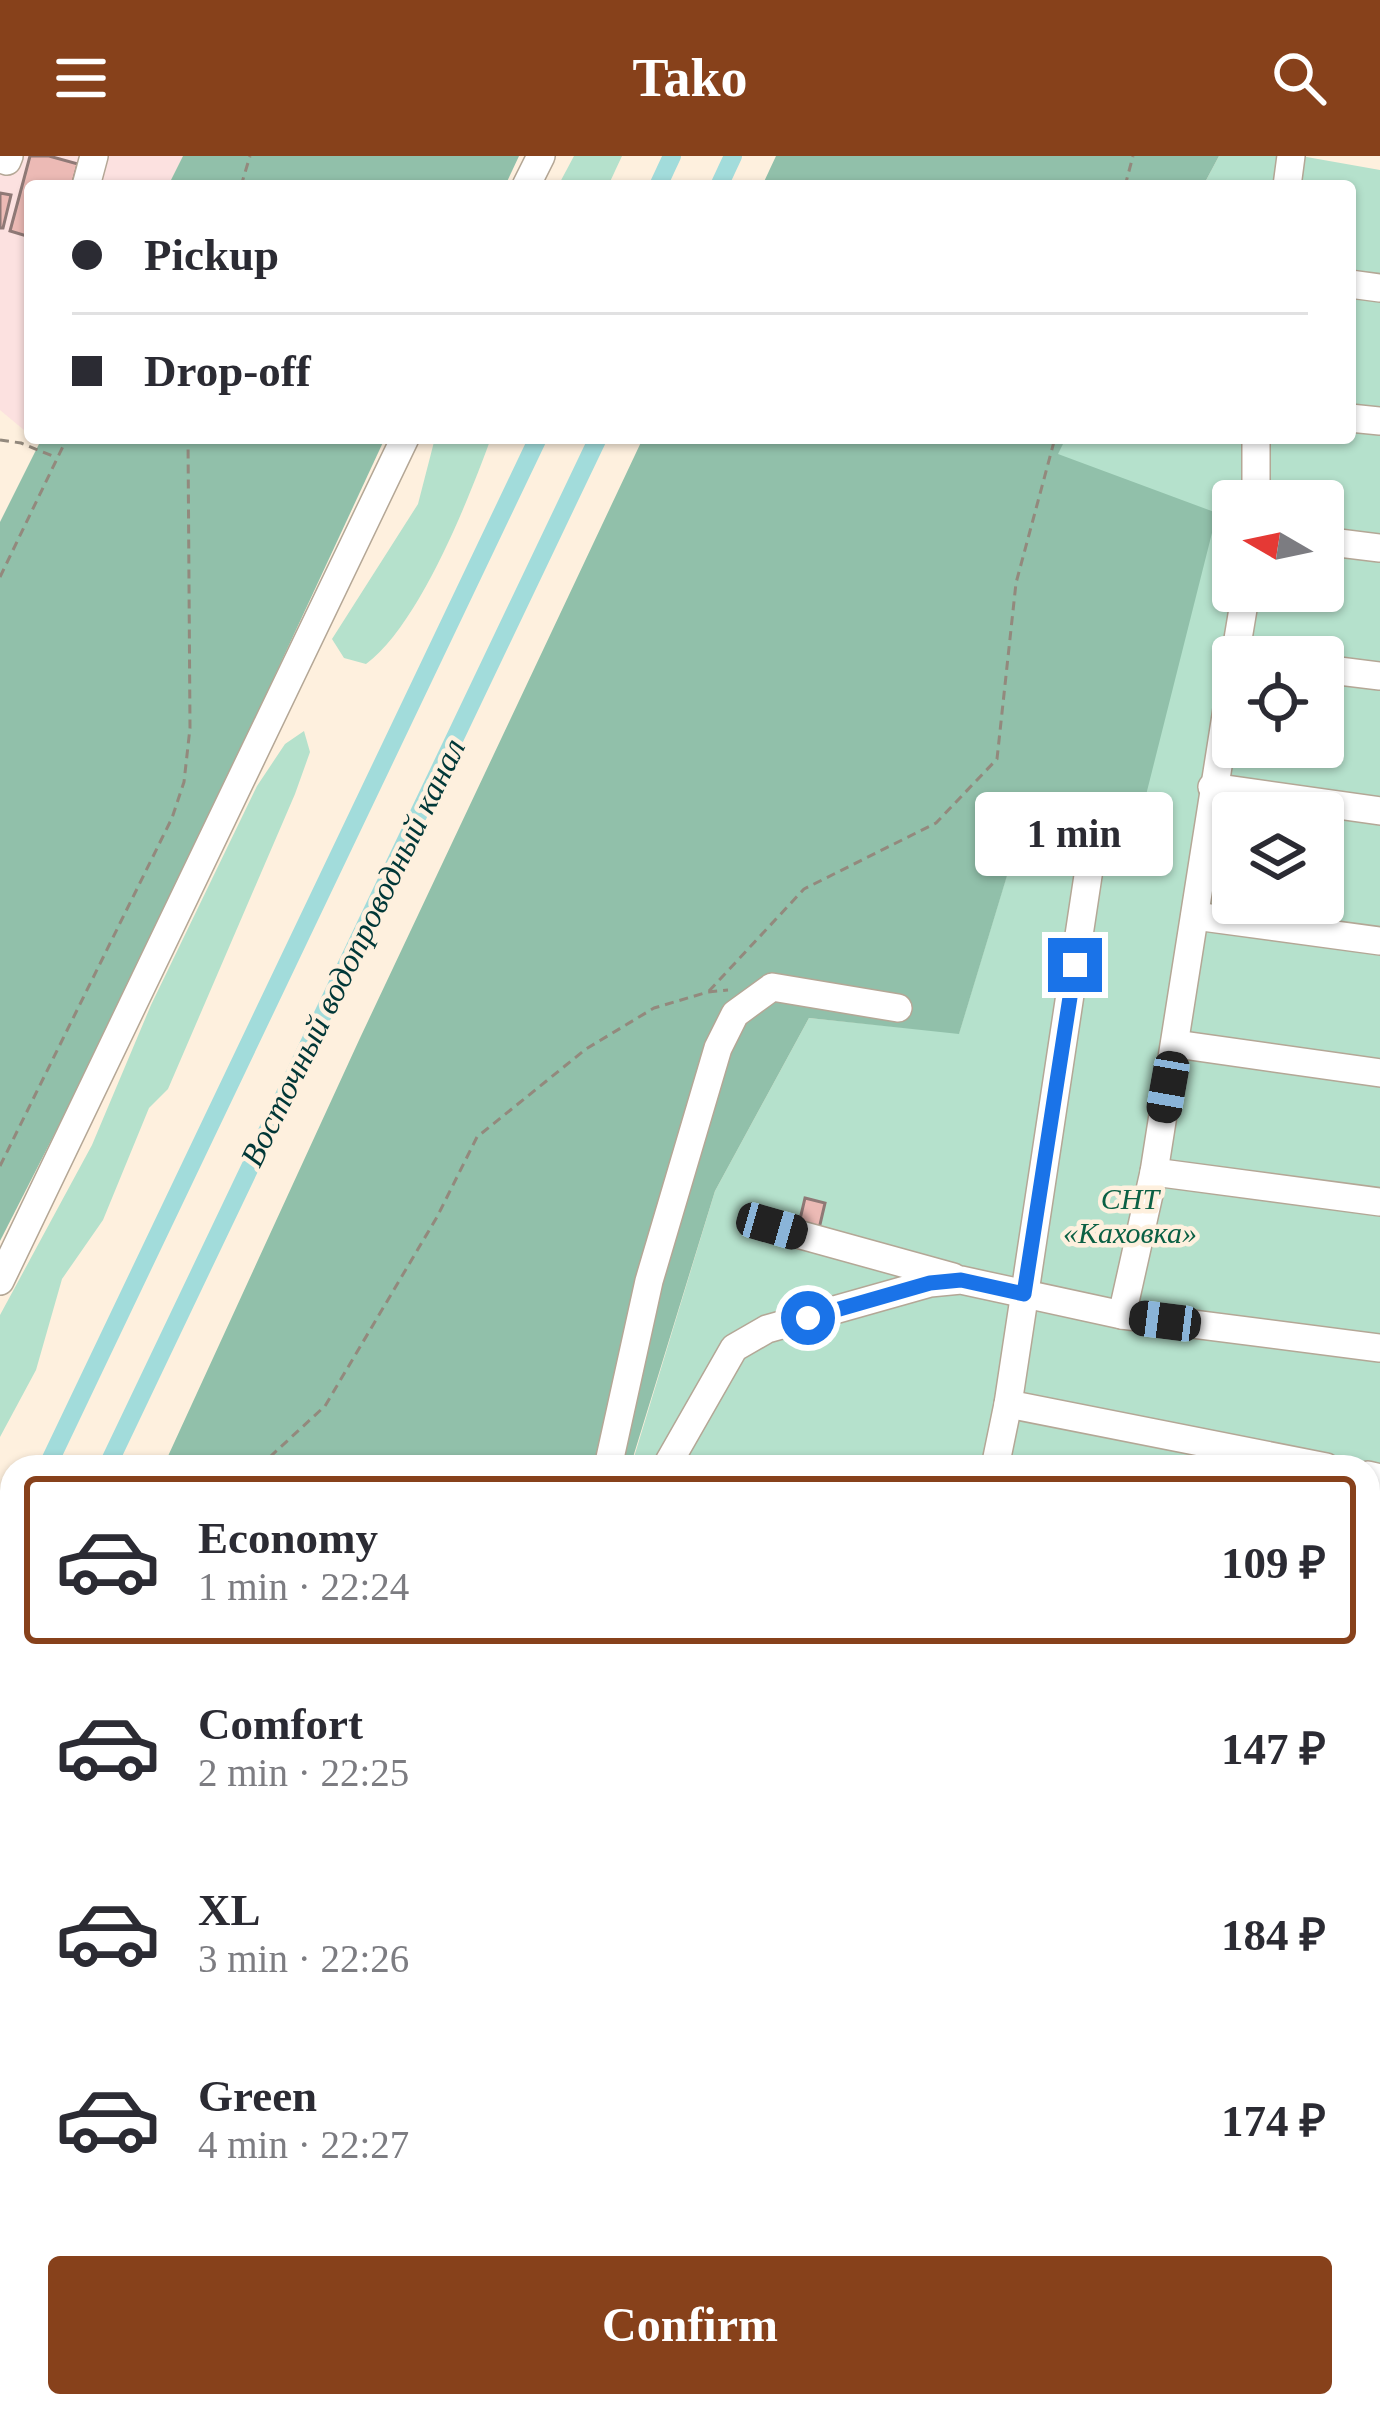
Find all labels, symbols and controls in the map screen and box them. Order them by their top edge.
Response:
icon: menu [48,45,114,111]
icon: search [1266,45,1332,111]
text: Tako [632,48,748,108]
text: Pickup [144,230,279,280]
text: Drop-off [144,346,311,396]
north arrow [1212,480,1344,612]
map controls [1212,480,1344,924]
button: locate [1212,636,1344,768]
water label: Восточный водопроводный канал [233,733,472,1172]
callout: 1 min [976,791,1174,875]
button: layers [1212,792,1344,924]
text: 1 min [1027,812,1121,855]
route end [1048,938,1102,992]
car [1144,1048,1192,1126]
park label: СНТ «Каховка» [1063,1182,1197,1249]
car [732,1199,812,1253]
route start [781,1291,835,1345]
car [1127,1299,1203,1343]
icon: car [54,1506,162,1614]
text: Economy [198,1513,378,1563]
text: 109 ₽ [1221,1538,1326,1588]
text: 1 min · 22:24 [198,1565,409,1608]
icon: car [54,1692,162,1800]
text: Comfort [198,1699,363,1749]
text: 147 ₽ [1221,1724,1326,1774]
text: 2 min · 22:25 [198,1751,409,1794]
icon: car [54,1878,162,1986]
text: XL [198,1885,261,1935]
text: 184 ₽ [1221,1910,1326,1960]
text: 3 min · 22:26 [198,1937,409,1980]
icon: car [54,2064,162,2172]
text: Green [198,2071,317,2121]
text: 174 ₽ [1221,2096,1326,2146]
text: 4 min · 22:27 [198,2123,409,2166]
button: Confirm [48,2256,1332,2394]

